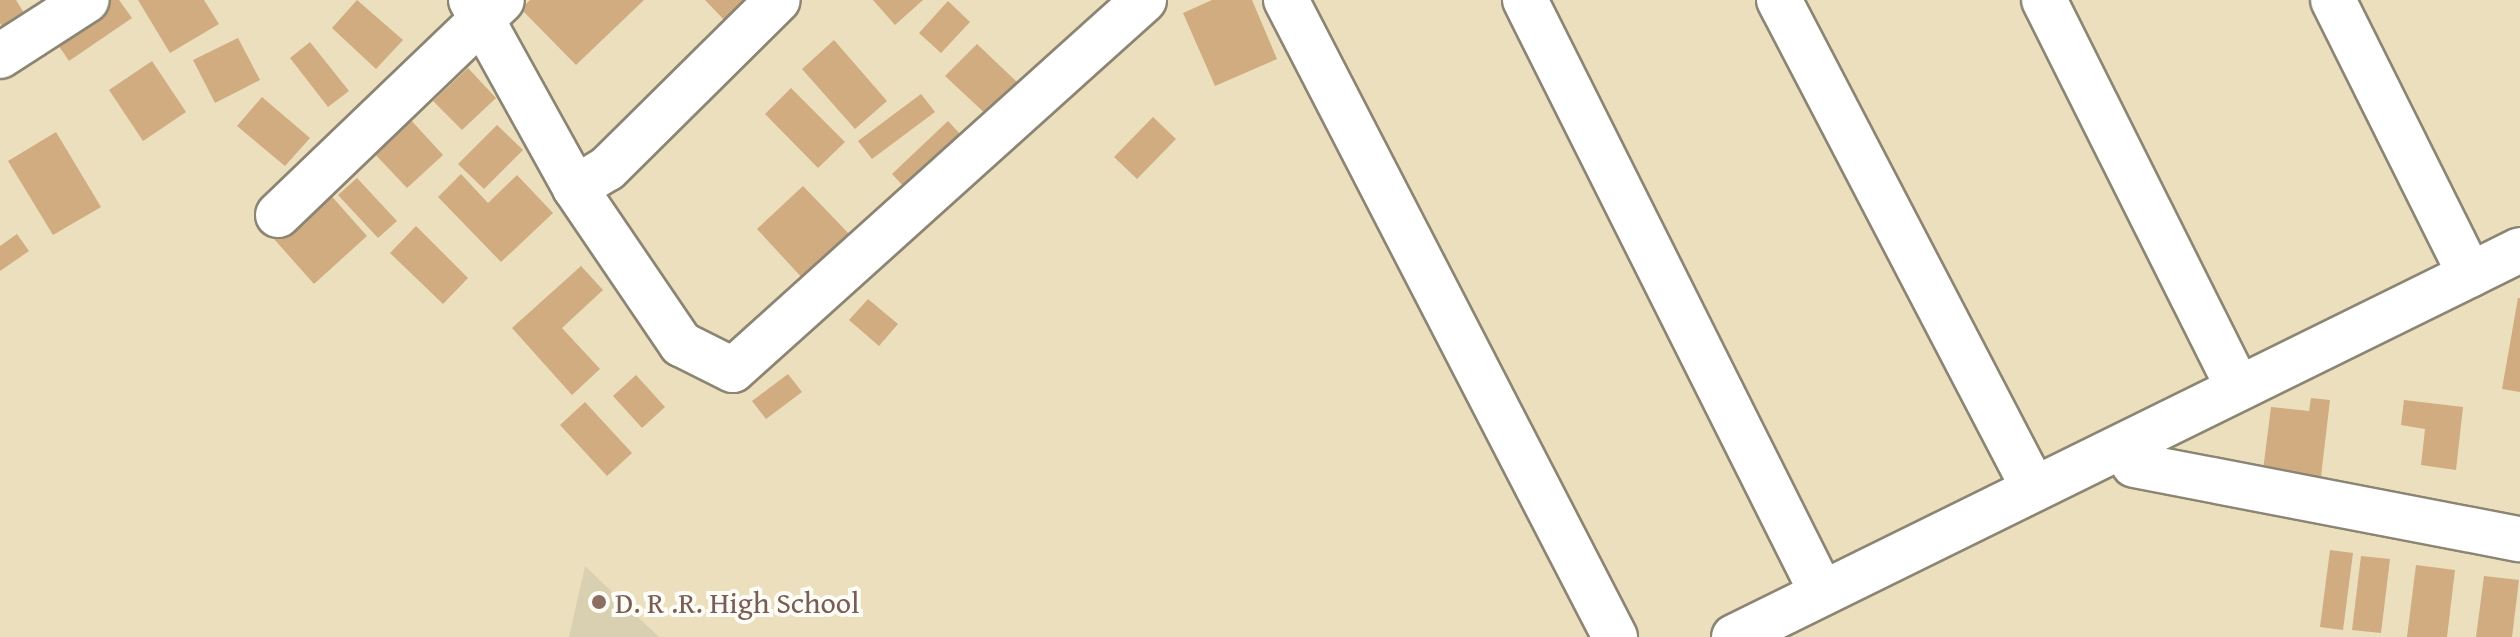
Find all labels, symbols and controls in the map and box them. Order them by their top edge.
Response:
place label: D. R .R. High School [615,584,860,620]
marker: D. R .R. High School [590,593,608,611]

